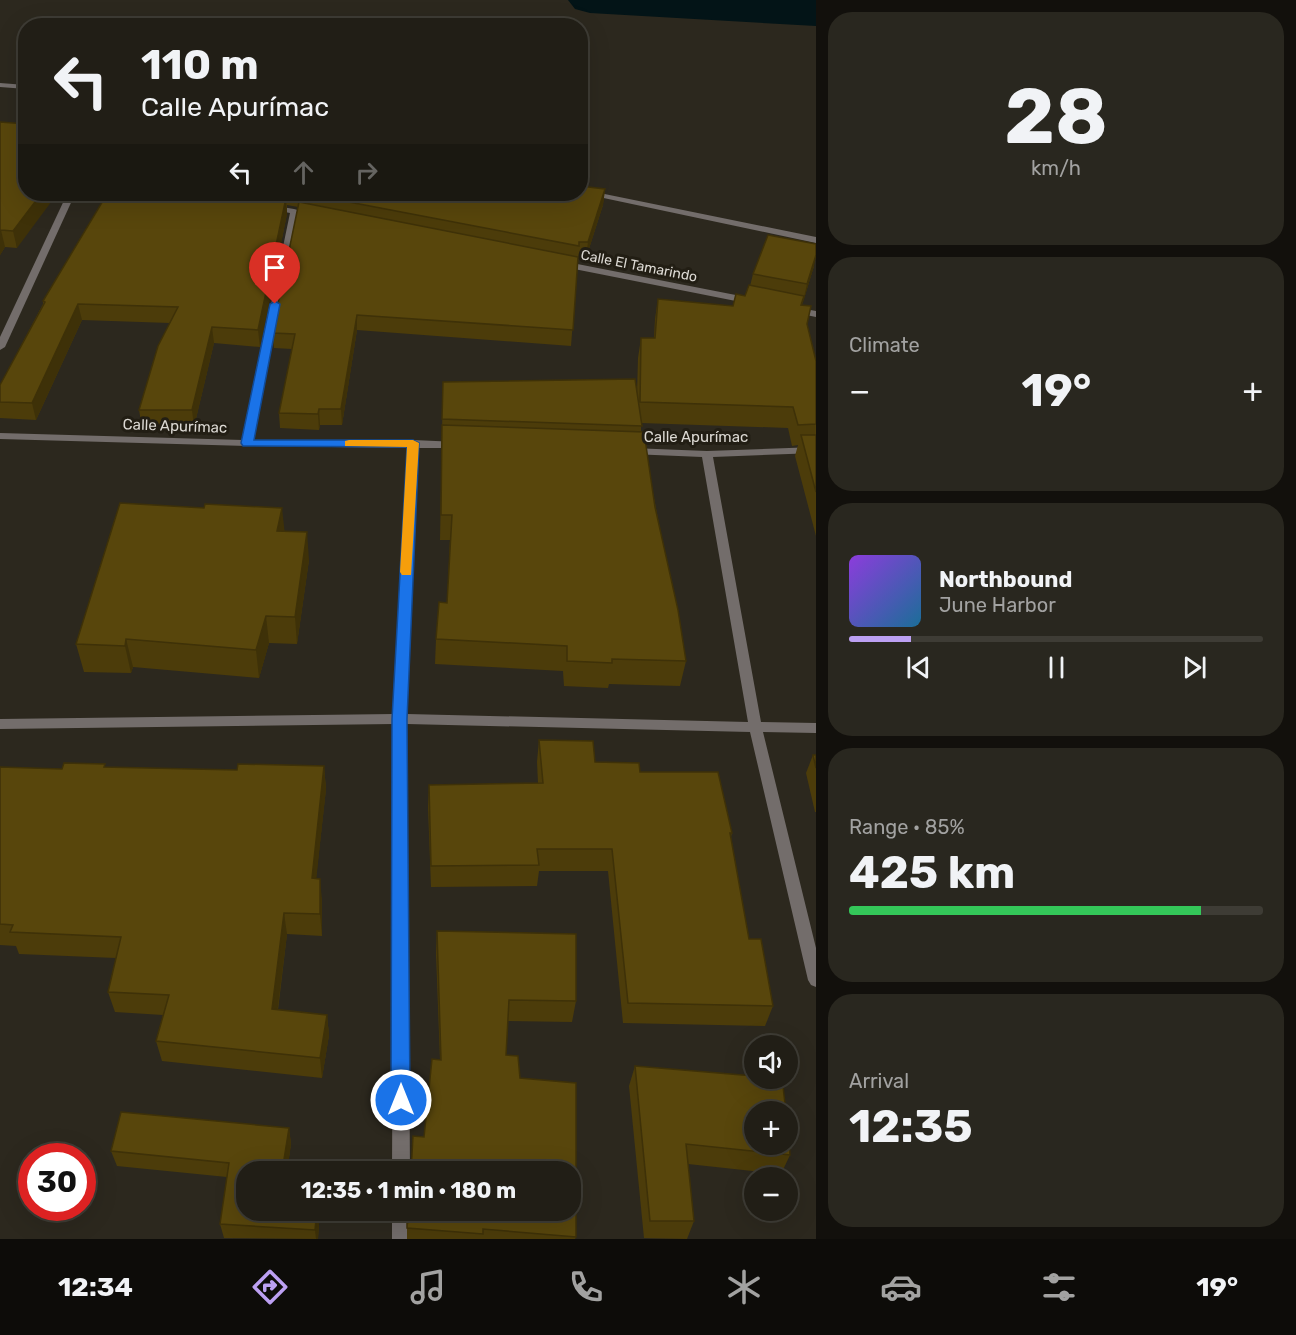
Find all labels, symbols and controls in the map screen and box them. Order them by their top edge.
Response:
text: 110 m [141,40,259,90]
icon: left [42,42,120,120]
text: 28 [1004,70,1108,163]
text: Calle Apurímac [141,91,329,123]
icon: left [224,156,257,189]
icon: ahead [287,156,320,189]
icon: right [350,156,383,189]
text: km/h [1031,156,1081,180]
pin [249,242,300,304]
street label: Calle El Tamarindo [579,246,699,286]
icon: arrive [258,251,291,284]
text: Climate [849,333,920,357]
text: 19° [1022,364,1091,417]
text: − [849,371,870,410]
text: + [1242,371,1263,410]
street label: Calle Apurímac [122,415,228,437]
street label: Calle Apurímac [644,428,748,446]
text: Northbound [939,566,1072,593]
text: June Harbor [939,593,1056,617]
icon: previous [902,651,935,684]
icon: pause [1040,651,1073,684]
icon: next [1178,651,1211,684]
text: Range · 85% [849,815,965,839]
text: 425 km [849,846,1015,899]
map controls [744,1035,798,1221]
button: sound [744,1035,798,1089]
position arrow [369,1068,433,1132]
text: Arrival [849,1069,909,1093]
text: 12:35 [849,1100,972,1153]
button: + [744,1101,798,1155]
speed limit sign: 30 [18,1143,96,1221]
button: − [744,1167,798,1221]
text: 12:35 · 1 min · 180 m [301,1177,516,1204]
icon: directions [249,1266,291,1308]
icon: music [407,1266,449,1308]
icon: phone [565,1266,607,1308]
icon: climate [723,1266,765,1308]
icon: car [880,1266,922,1308]
icon: filters [1038,1266,1080,1308]
text: 12:34 [58,1271,133,1303]
text: 19° [1196,1271,1238,1303]

